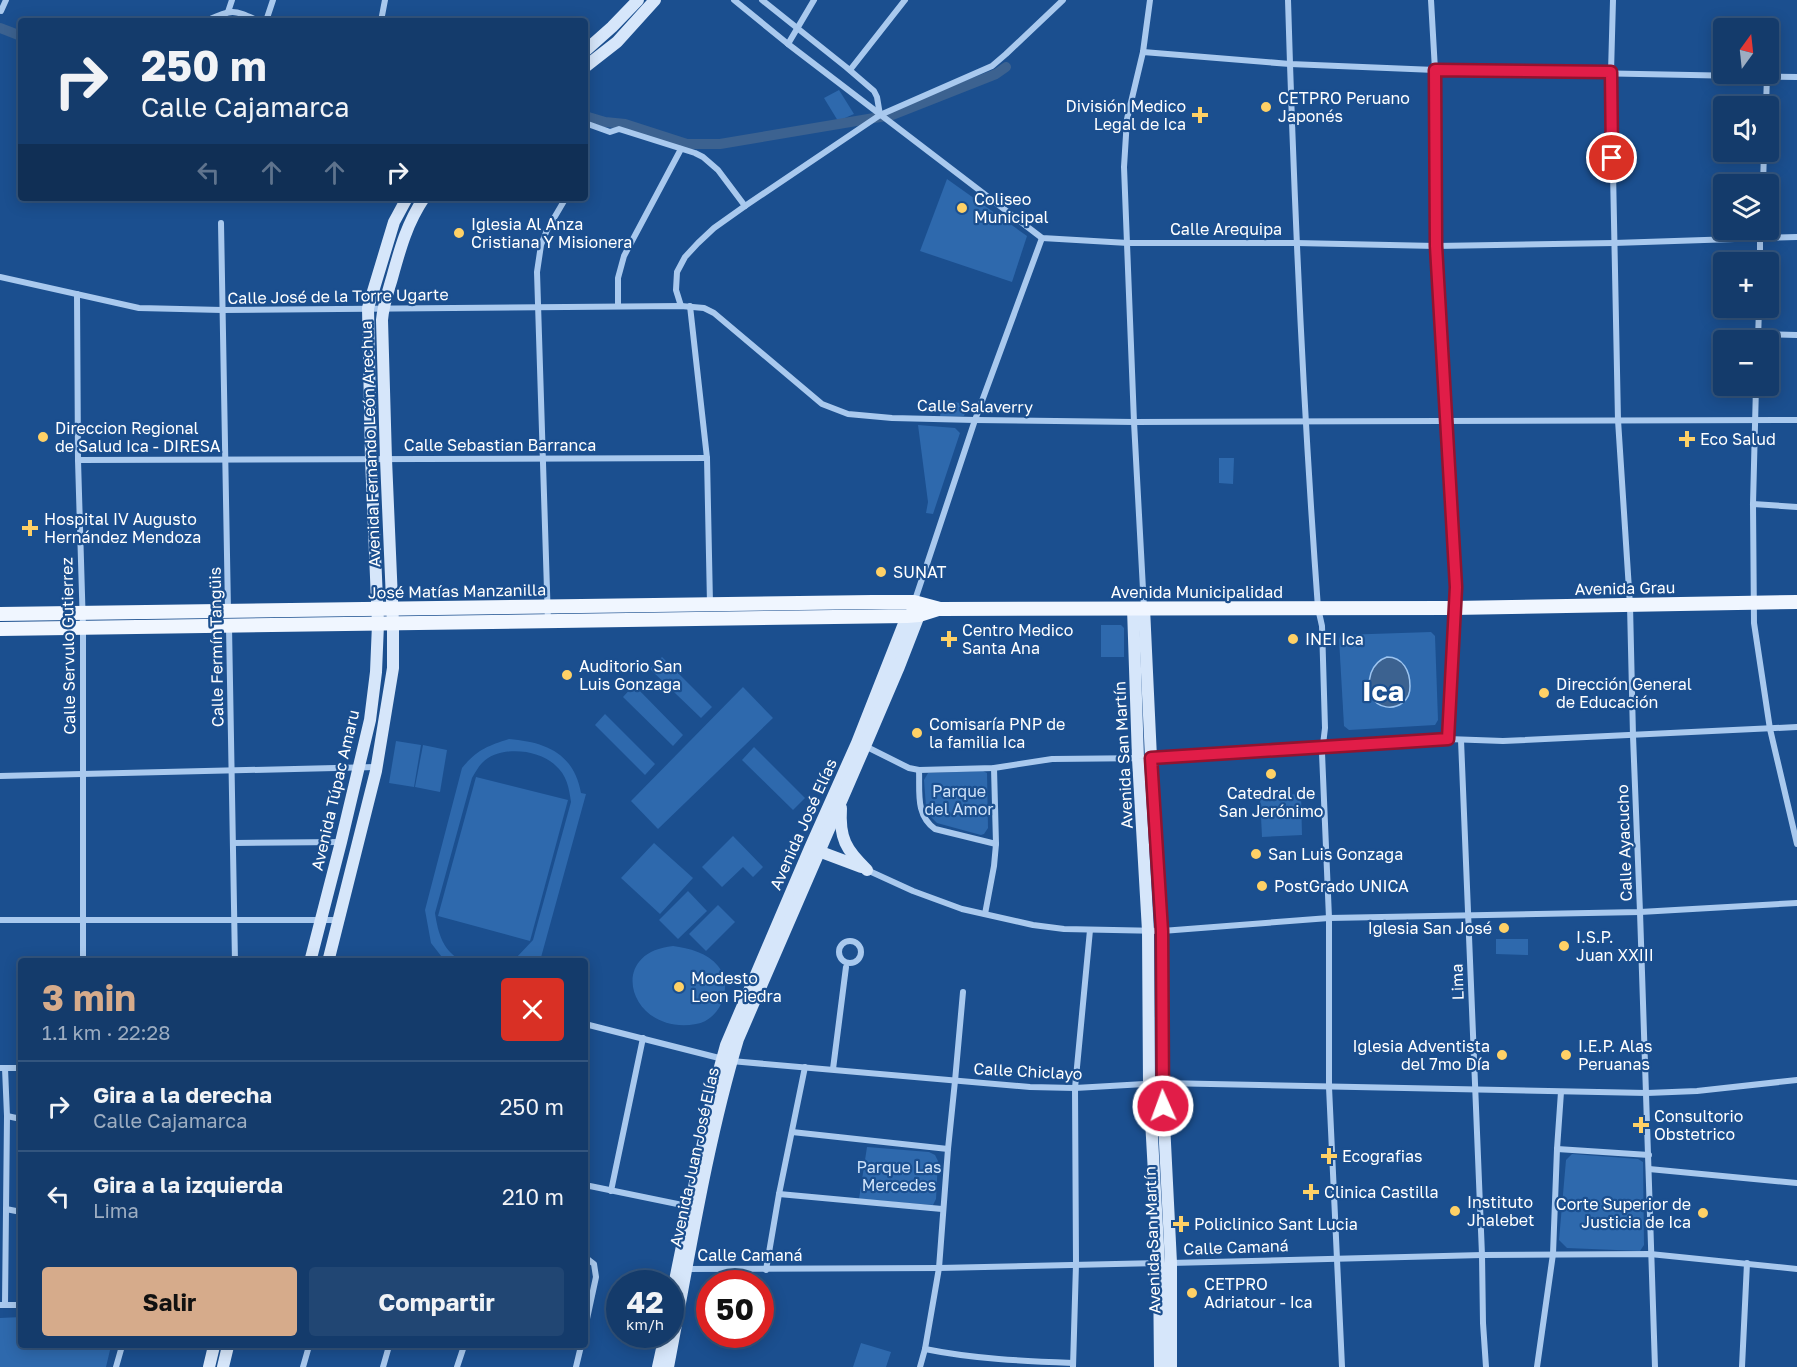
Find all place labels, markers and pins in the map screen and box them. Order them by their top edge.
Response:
place label: CETPRO Peruano Japonés [1278,88,1410,126]
place label: División Medico Legal de Ica [1066,96,1186,134]
marker: CETPRO Peruano Japonés [1259,100,1273,114]
marker: División Medico Legal de Ica [1191,106,1209,124]
pin [1586,132,1637,183]
place label: Coliseo Municipal [974,189,1049,227]
marker: Coliseo Municipal [955,201,969,215]
place label: Iglesia Al Anza Cristiana Y Misionera [471,214,632,252]
marker: Iglesia Al Anza Cristiana Y Misionera [452,226,466,240]
place label: Direccion Regional de Salud Ica - DIRESA [55,418,221,456]
place label: Eco Salud [1700,429,1776,449]
marker: Direccion Regional de Salud Ica - DIRESA [36,430,50,444]
marker: Eco Salud [1678,430,1696,448]
place label: Hospital IV Augusto Hernández Mendoza [44,509,201,547]
marker: Hospital IV Augusto Hernández Mendoza [21,519,39,537]
place label: SUNAT [893,562,947,582]
marker: SUNAT [874,565,888,579]
place label: Centro Medico Santa Ana [962,620,1073,658]
place label: INEI Ica [1305,629,1364,649]
marker: Centro Medico Santa Ana [940,630,958,648]
marker: INEI Ica [1286,632,1300,646]
place label: Auditorio San Luis Gonzaga [579,656,682,694]
marker: Auditorio San Luis Gonzaga [560,668,574,682]
place label: Dirección General de Educación [1556,674,1692,712]
marker: Dirección General de Educación [1537,686,1551,700]
place label: Comisaría PNP de la familia Ica [929,714,1065,752]
marker: Comisaría PNP de la familia Ica [910,726,924,740]
marker: Catedral de San Jerónimo [1264,767,1278,781]
place label: Catedral de San Jerónimo [1219,783,1323,821]
place label: San Luis Gonzaga [1268,844,1403,864]
marker: San Luis Gonzaga [1249,847,1263,861]
place label: PostGrado UNICA [1274,876,1409,896]
marker: PostGrado UNICA [1255,879,1269,893]
place label: Iglesia San José [1368,918,1492,938]
marker: Iglesia San José [1497,921,1511,935]
place label: I.S.P. Juan XXIII [1576,927,1654,965]
marker: I.S.P. Juan XXIII [1557,939,1571,953]
place label: Modesto Leon Piedra [691,968,782,1006]
marker: Modesto Leon Piedra [672,980,686,994]
place label: Iglesia Adventista del 7mo Día [1352,1036,1490,1074]
place label: I.E.P. Alas Peruanas [1578,1036,1652,1074]
marker: Iglesia Adventista del 7mo Día [1495,1048,1509,1062]
marker: I.E.P. Alas Peruanas [1559,1048,1573,1062]
place label: Consultorio Obstetrico [1654,1106,1743,1144]
marker: Consultorio Obstetrico [1632,1116,1650,1134]
place label: Ecografias [1342,1146,1423,1166]
marker: Ecografias [1320,1147,1338,1165]
place label: Clinica Castilla [1324,1182,1439,1202]
marker: Clinica Castilla [1302,1183,1320,1201]
place label: Instituto Jhalebet [1467,1192,1535,1230]
place label: Corte Superior de Justicia de Ica [1556,1194,1691,1232]
marker: Instituto Jhalebet [1448,1204,1462,1218]
marker: Corte Superior de Justicia de Ica [1696,1206,1710,1220]
place label: Policlinico Sant Lucia [1194,1214,1358,1234]
marker: Policlinico Sant Lucia [1172,1215,1190,1233]
place label: CETPRO Adriatour - Ica [1204,1274,1313,1312]
marker: CETPRO Adriatour - Ica [1185,1286,1199,1300]

